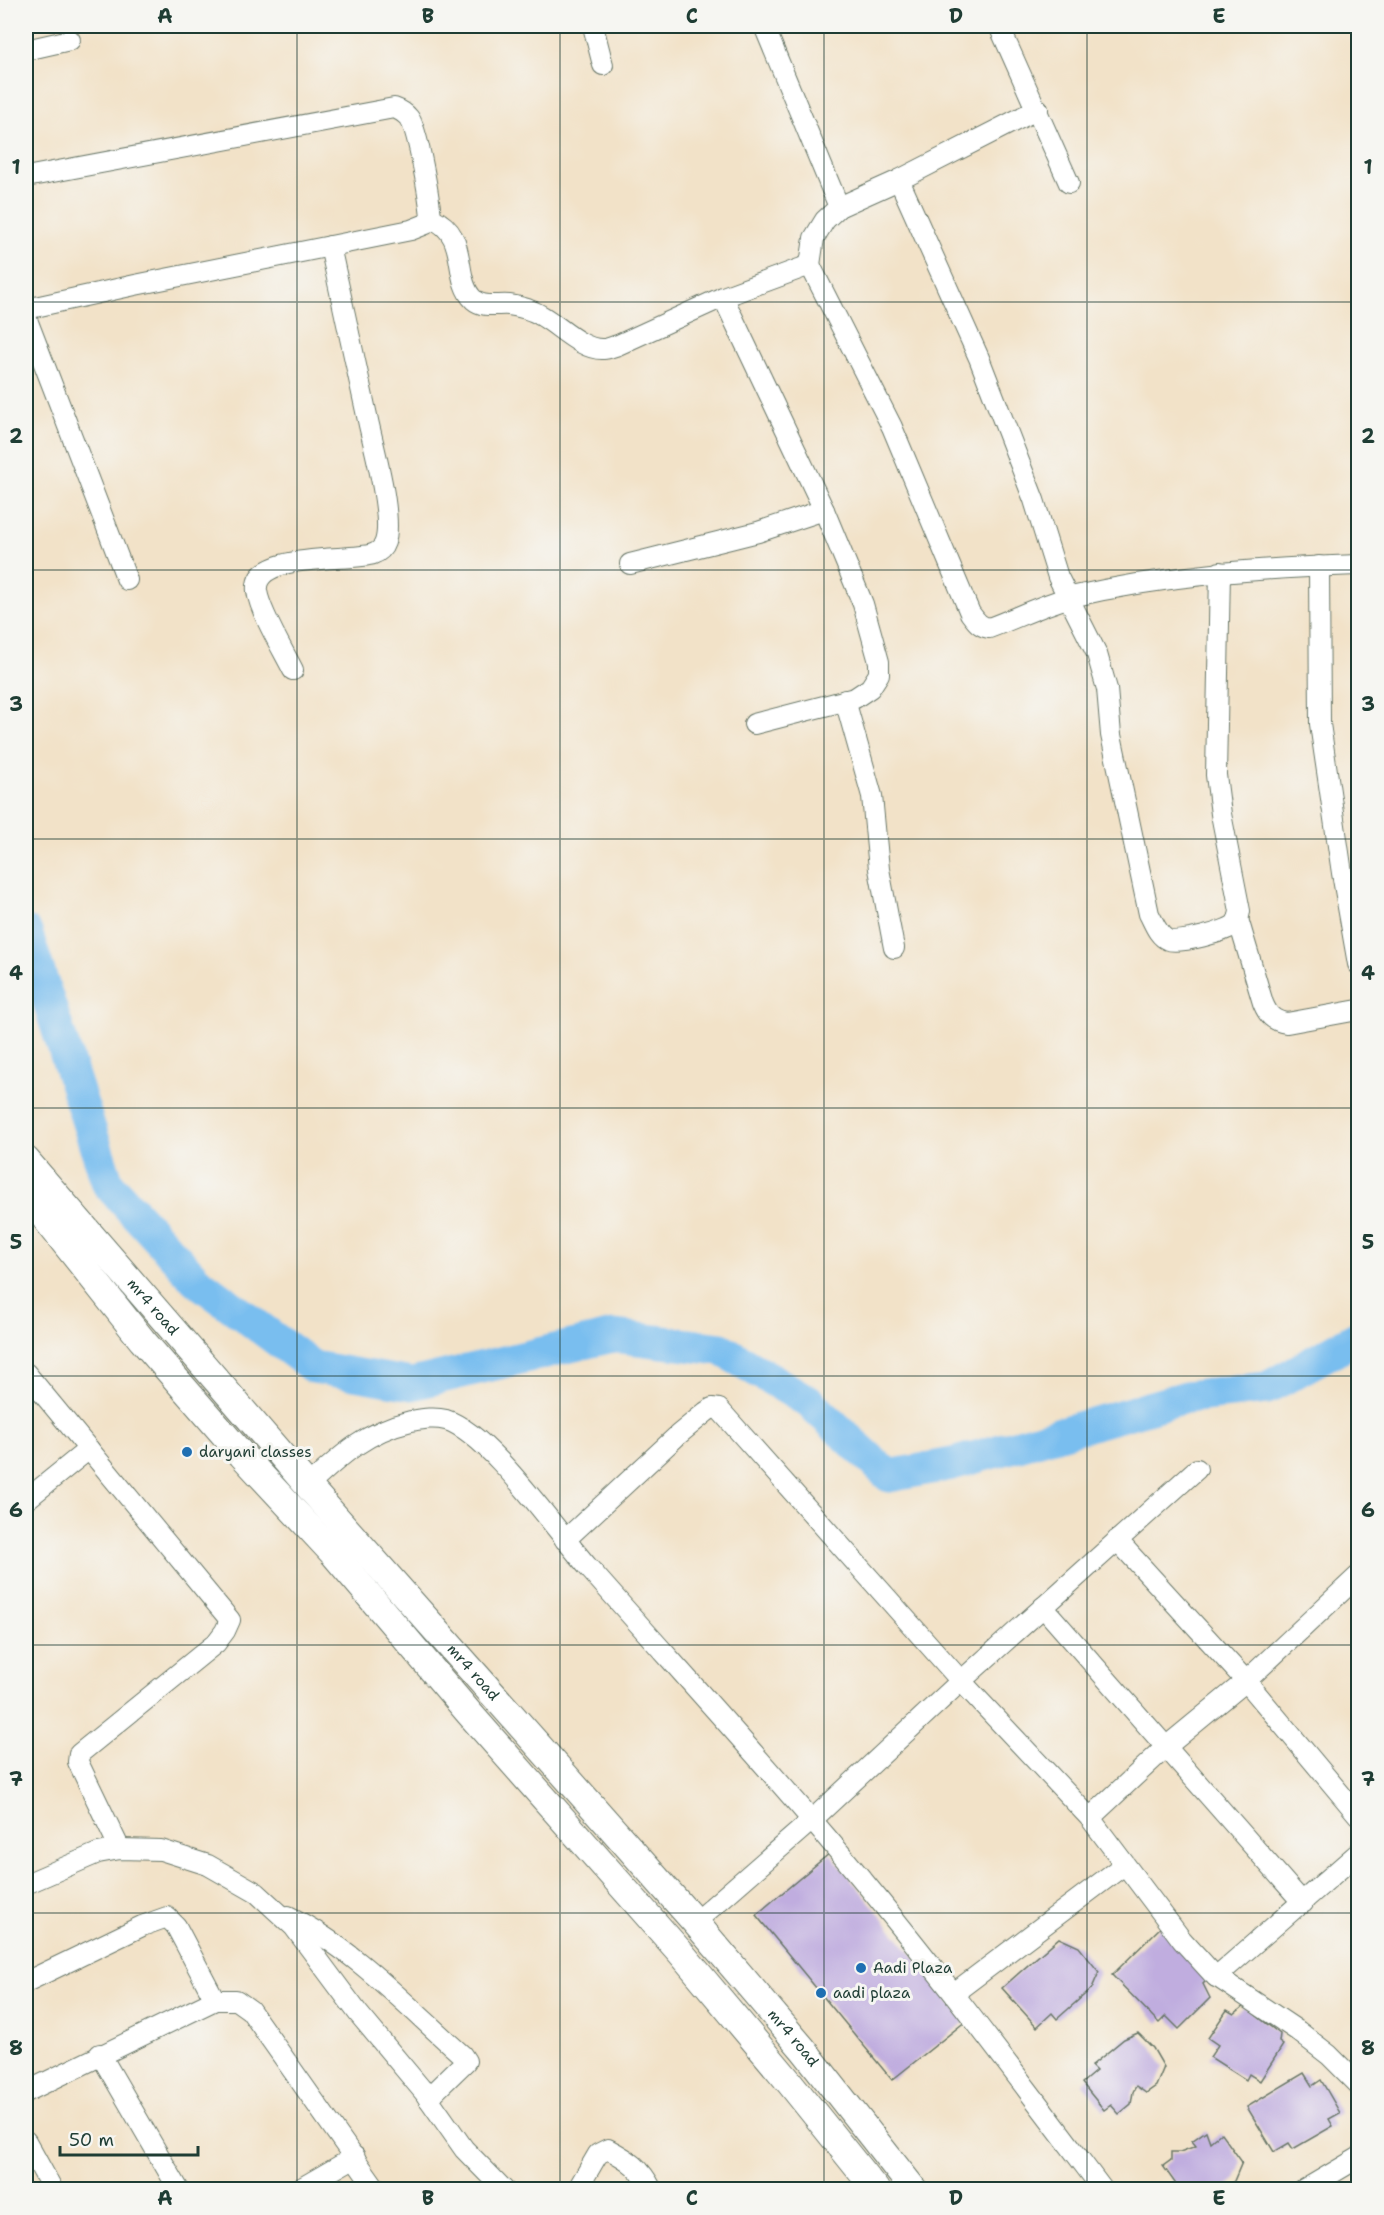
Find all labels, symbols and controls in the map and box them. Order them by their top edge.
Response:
text: A [157,3,173,29]
text: B [422,3,434,29]
text: C [686,3,698,29]
text: D [949,3,963,29]
text: E [1212,3,1226,29]
text: 1 [11,154,21,180]
text: 1 [1363,154,1373,180]
text: 2 [9,423,23,449]
text: 2 [1361,423,1375,449]
text: 3 [9,691,23,717]
text: 3 [1361,691,1375,717]
text: 4 [9,960,23,986]
text: 4 [1361,960,1375,986]
text: 5 [10,1229,22,1255]
text: 5 [1362,1229,1374,1255]
street label: mr4 road [123,1274,184,1340]
place label: daryani classes [199,1442,312,1462]
marker: daryani classes [180,1445,194,1459]
text: 6 [9,1497,23,1523]
text: 6 [1361,1497,1375,1523]
street label: mr4 road [443,1640,504,1705]
text: 7 [9,1766,23,1792]
text: 7 [1361,1766,1375,1792]
place label: Aadi Plaza [873,1958,953,1978]
marker: Aadi Plaza [854,1961,868,1975]
place label: aadi plaza [833,1983,911,2003]
marker: aadi plaza [814,1986,828,2000]
street label: mr4 road [763,2005,824,2071]
text: 8 [9,2035,23,2061]
text: 8 [1361,2035,1375,2061]
scale bar [60,2119,198,2157]
text: 50 m [69,2128,114,2152]
text: A [157,2185,173,2211]
text: B [422,2185,434,2211]
text: C [686,2185,698,2211]
text: D [949,2185,963,2211]
text: E [1212,2185,1226,2211]

